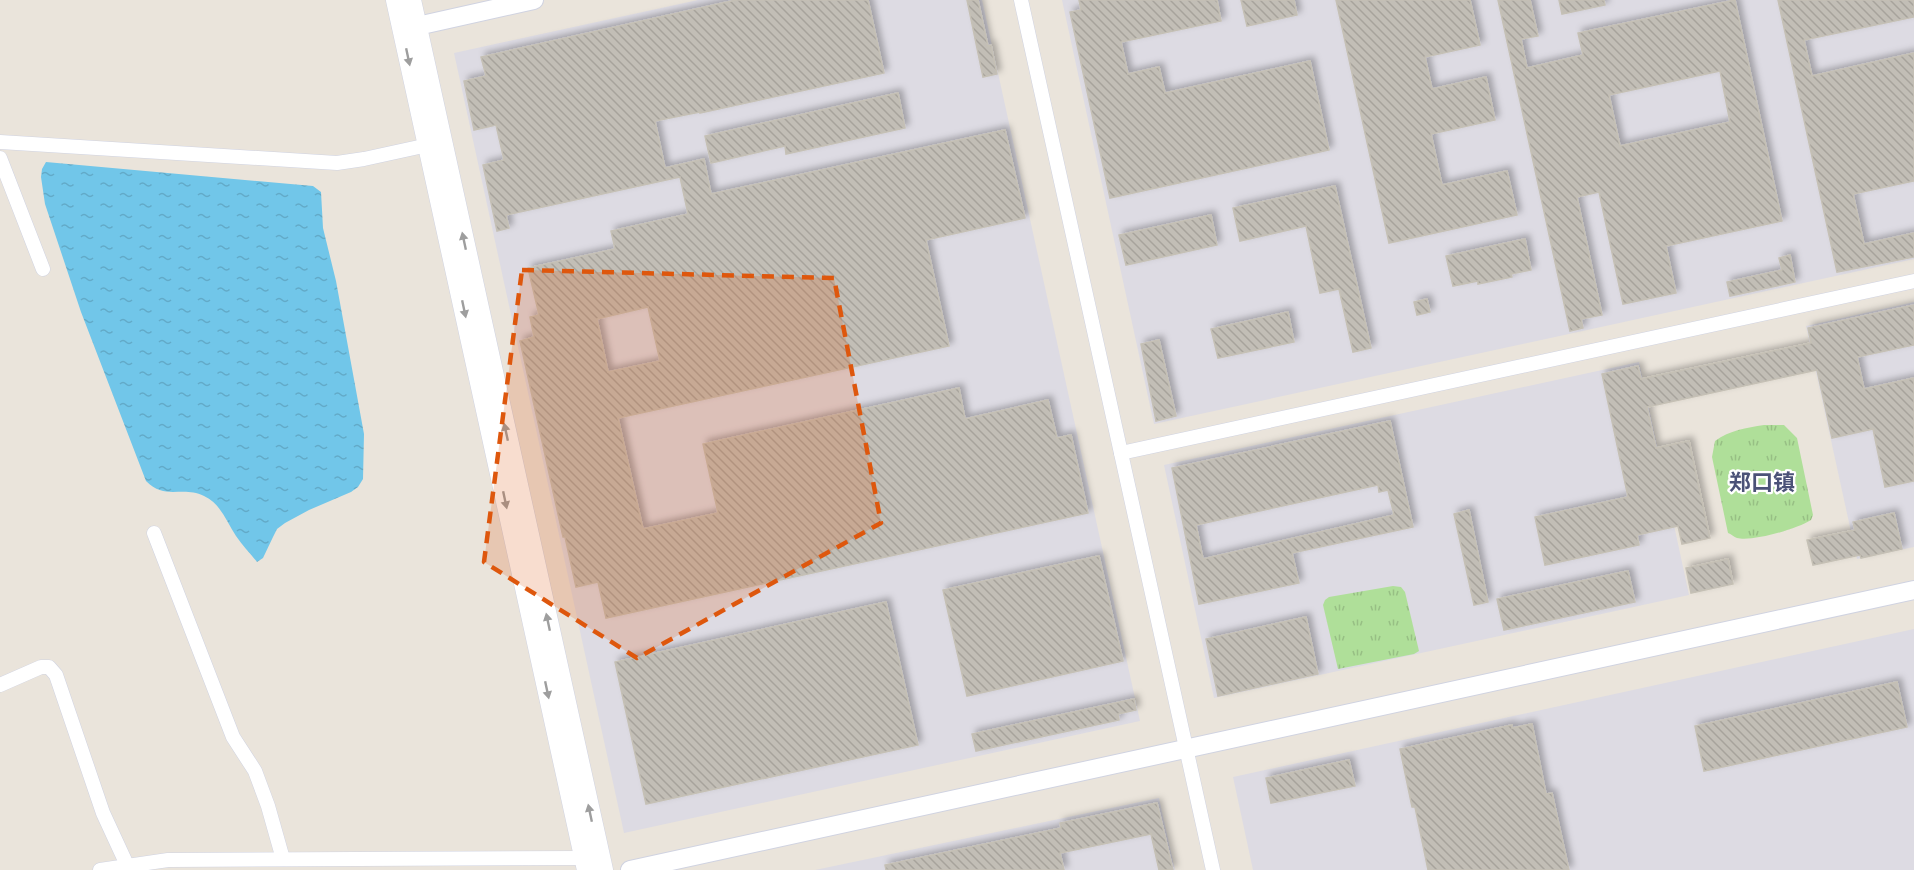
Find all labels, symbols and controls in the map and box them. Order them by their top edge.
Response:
one-way arrow [404,48,414,66]
one-way arrow [459,232,469,251]
one-way arrow [459,300,469,318]
one-way arrow [501,423,511,441]
district label: 郑口镇 [1729,467,1795,497]
one-way arrow [501,490,511,509]
one-way arrow [543,613,552,632]
one-way arrow [543,681,553,699]
one-way arrow [585,803,594,822]

